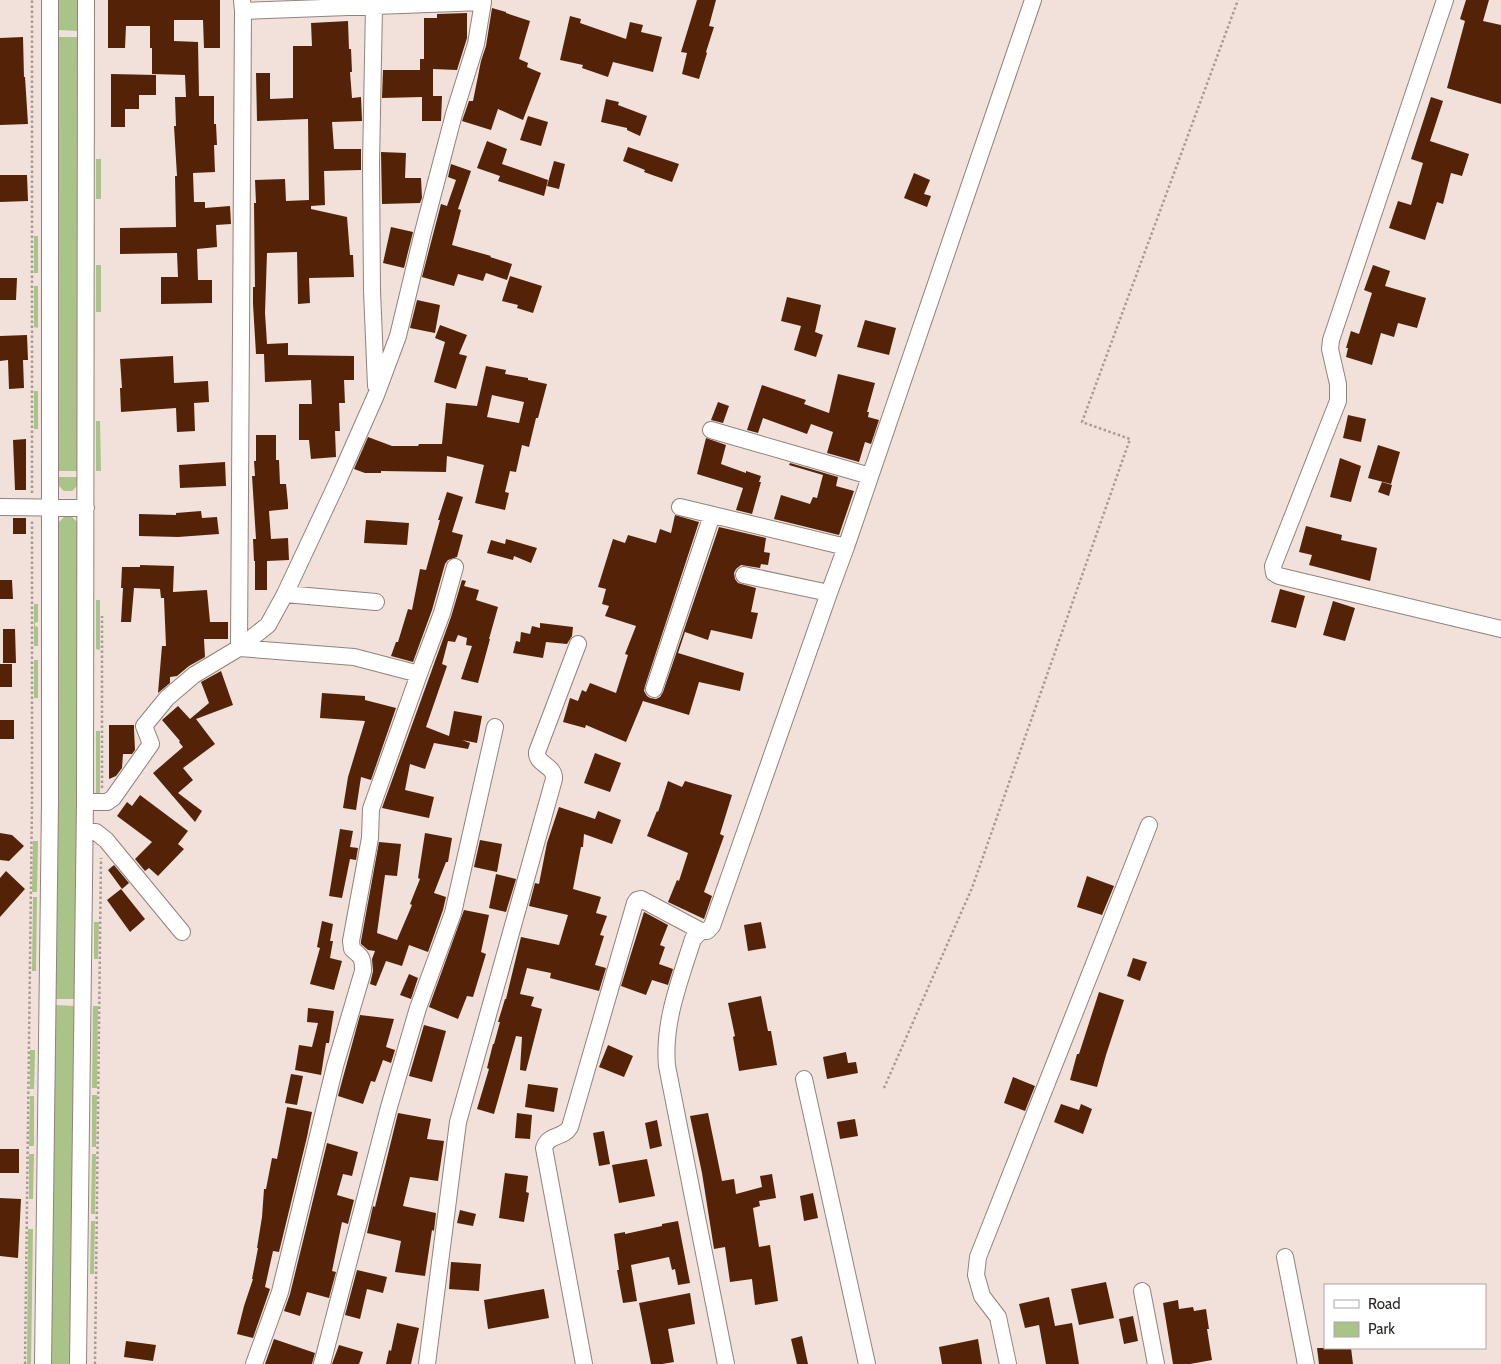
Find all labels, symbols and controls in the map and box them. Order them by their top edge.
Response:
legend [1324,1284,1486,1349]
text: Road [1368,1295,1401,1313]
text: Park [1368,1320,1395,1338]

